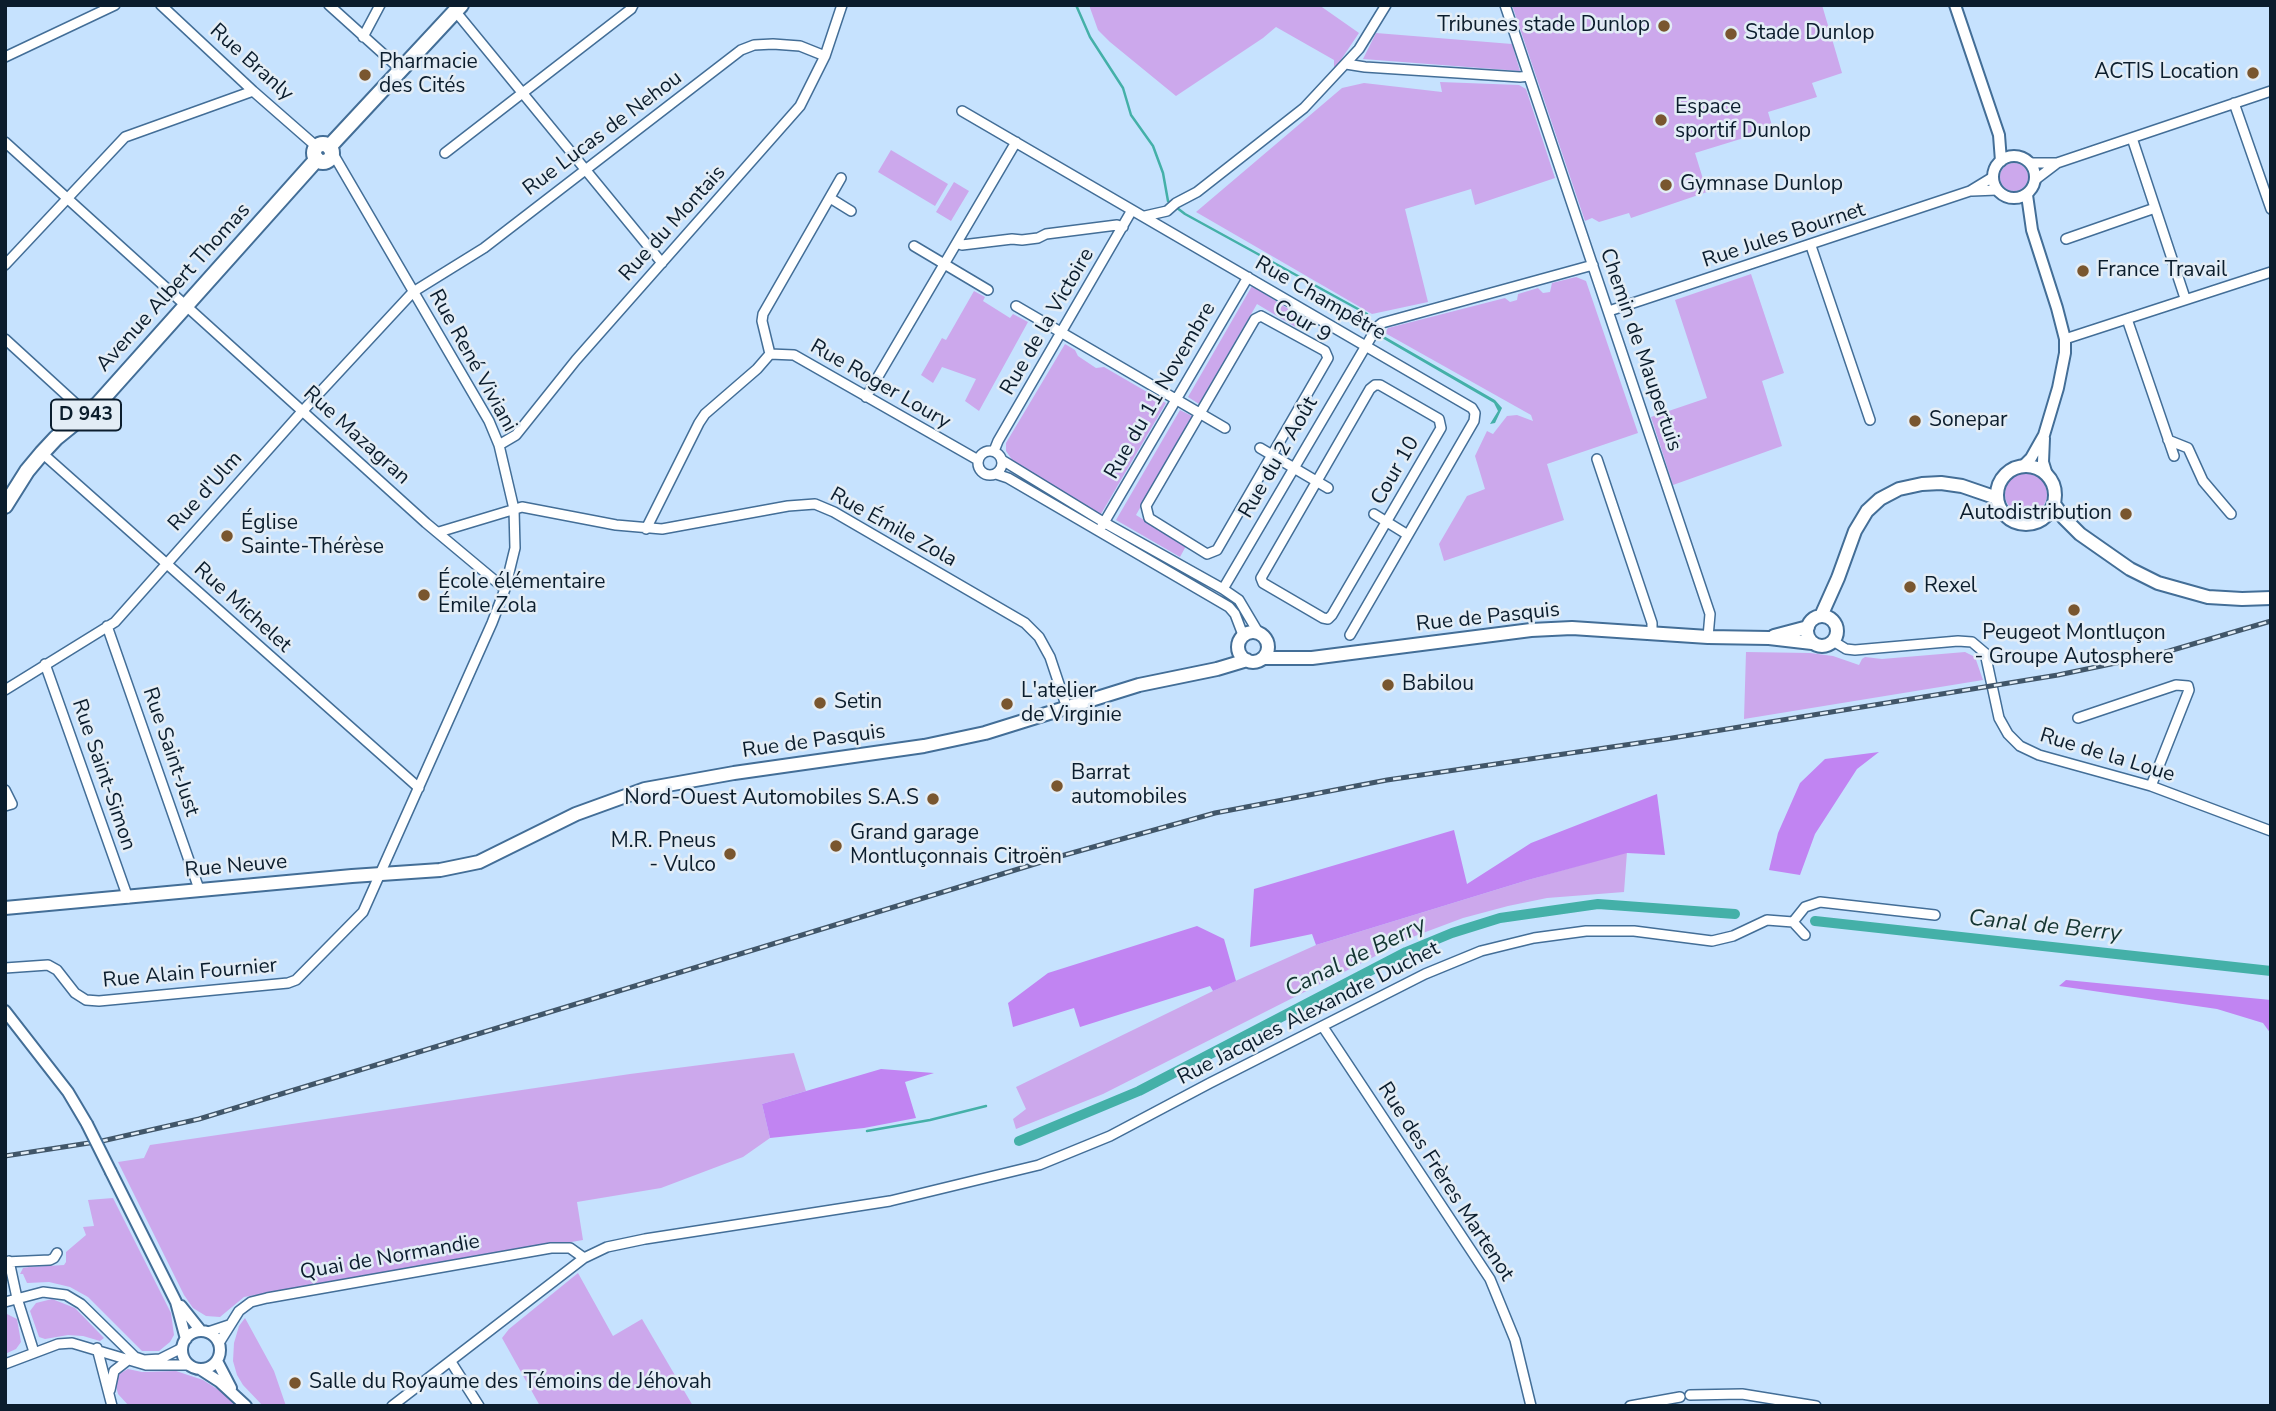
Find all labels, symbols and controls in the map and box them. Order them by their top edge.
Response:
place label: Tribunes stade Dunlop [1437,13,1650,39]
marker: Tribunes stade Dunlop [1656,18,1672,34]
street label: Rue Branly [204,19,298,107]
place label: Stade Dunlop [1745,21,1874,47]
marker: Stade Dunlop [1723,26,1739,42]
place label: Pharmacie des Cités [379,50,478,100]
place label: ACTIS Location [2094,60,2239,86]
marker: ACTIS Location [2245,65,2261,81]
street label: Rue Lucas de Nehou [519,66,687,202]
marker: Pharmacie des Cités [357,67,373,83]
place label: Espace sportif Dunlop [1675,95,1811,145]
marker: Espace sportif Dunlop [1653,112,1669,128]
street label: Rue du Montais [615,161,731,287]
place label: Gymnase Dunlop [1680,172,1843,198]
marker: Gymnase Dunlop [1658,177,1674,193]
street label: Rue Jules Bournet [1700,198,1868,274]
street label: Avenue Albert Thomas [92,199,256,377]
street label: Rue de la Victoire [996,244,1100,400]
street label: Chemin de Maupertuis [1593,245,1687,455]
street label: Rue Champêtre [1250,251,1390,347]
place label: France Travail [2097,258,2227,284]
marker: France Travail [2075,263,2091,279]
street label: Rue René Viviani [422,285,522,437]
street label: Cour 9 [1269,295,1335,349]
street label: Rue du 11 Novembre [1100,298,1222,484]
street label: Rue Roger Loury [805,335,955,435]
street label: Rue Mazagran [297,381,415,491]
street label: Rue du 2 Août [1234,393,1324,523]
road number: D 943 [51,400,121,430]
place label: Sonepar [1929,408,2008,434]
marker: Sonepar [1907,413,1923,429]
street label: Cour 10 [1366,432,1426,510]
street label: Rue d'Ulm [164,447,248,537]
street label: Rue Émile Zola [825,483,961,573]
place label: Autodistribution [1959,501,2112,527]
marker: Autodistribution [2118,506,2134,522]
place label: Église Sainte-Thérèse [241,511,384,561]
marker: Église Sainte-Thérèse [219,528,235,544]
street label: Rue Michelet [188,558,296,658]
place label: École élémentaire Émile Zola [438,570,605,620]
place label: Rexel [1924,574,1977,600]
marker: Rexel [1902,579,1918,595]
marker: École élémentaire Émile Zola [416,587,432,603]
street label: Rue de Pasquis [1415,598,1561,638]
marker: Peugeot Montluçon - Groupe Autosphere [2066,602,2082,618]
place label: Peugeot Montluçon - Groupe Autosphere [1974,621,2174,671]
place label: Babilou [1402,672,1474,698]
marker: Babilou [1380,677,1396,693]
place label: L'atelier de Virginie [1021,679,1122,729]
street label: Rue Saint-Just [136,684,204,820]
place label: Setin [834,690,882,716]
marker: Setin [812,695,828,711]
street label: Rue Saint-Simon [65,696,141,854]
marker: L'atelier de Virginie [999,696,1015,712]
street label: Rue de Pasquis [741,719,887,765]
street label: Rue de la Loue [2036,724,2178,788]
place label: Barrat automobiles [1071,761,1187,811]
marker: Barrat automobiles [1049,778,1065,794]
place label: Nord-Ouest Automobiles S.A.S [624,786,919,812]
marker: Nord-Ouest Automobiles S.A.S [925,791,941,807]
place label: Grand garage Montluçonnais Citroën [850,821,1062,871]
place label: M.R. Pneus - Vulco [611,829,716,879]
marker: Grand garage Montluçonnais Citroën [828,838,844,854]
marker: M.R. Pneus - Vulco [722,846,738,862]
street label: Rue Neuve [184,850,288,884]
water label: Canal de Berry [1967,905,2123,949]
water label: Canal de Berry [1281,912,1431,1004]
street label: Rue Jacques Alexandre Duchet [1174,937,1444,1091]
street label: Rue Alain Fournier [102,954,278,994]
street label: Rue des Frères Martenot [1371,1078,1519,1286]
street label: Quai de Normandie [298,1230,482,1286]
place label: Salle du Royaume des Témoins de Jéhovah [309,1370,712,1396]
marker: Salle du Royaume des Témoins de Jéhovah [287,1375,303,1391]

